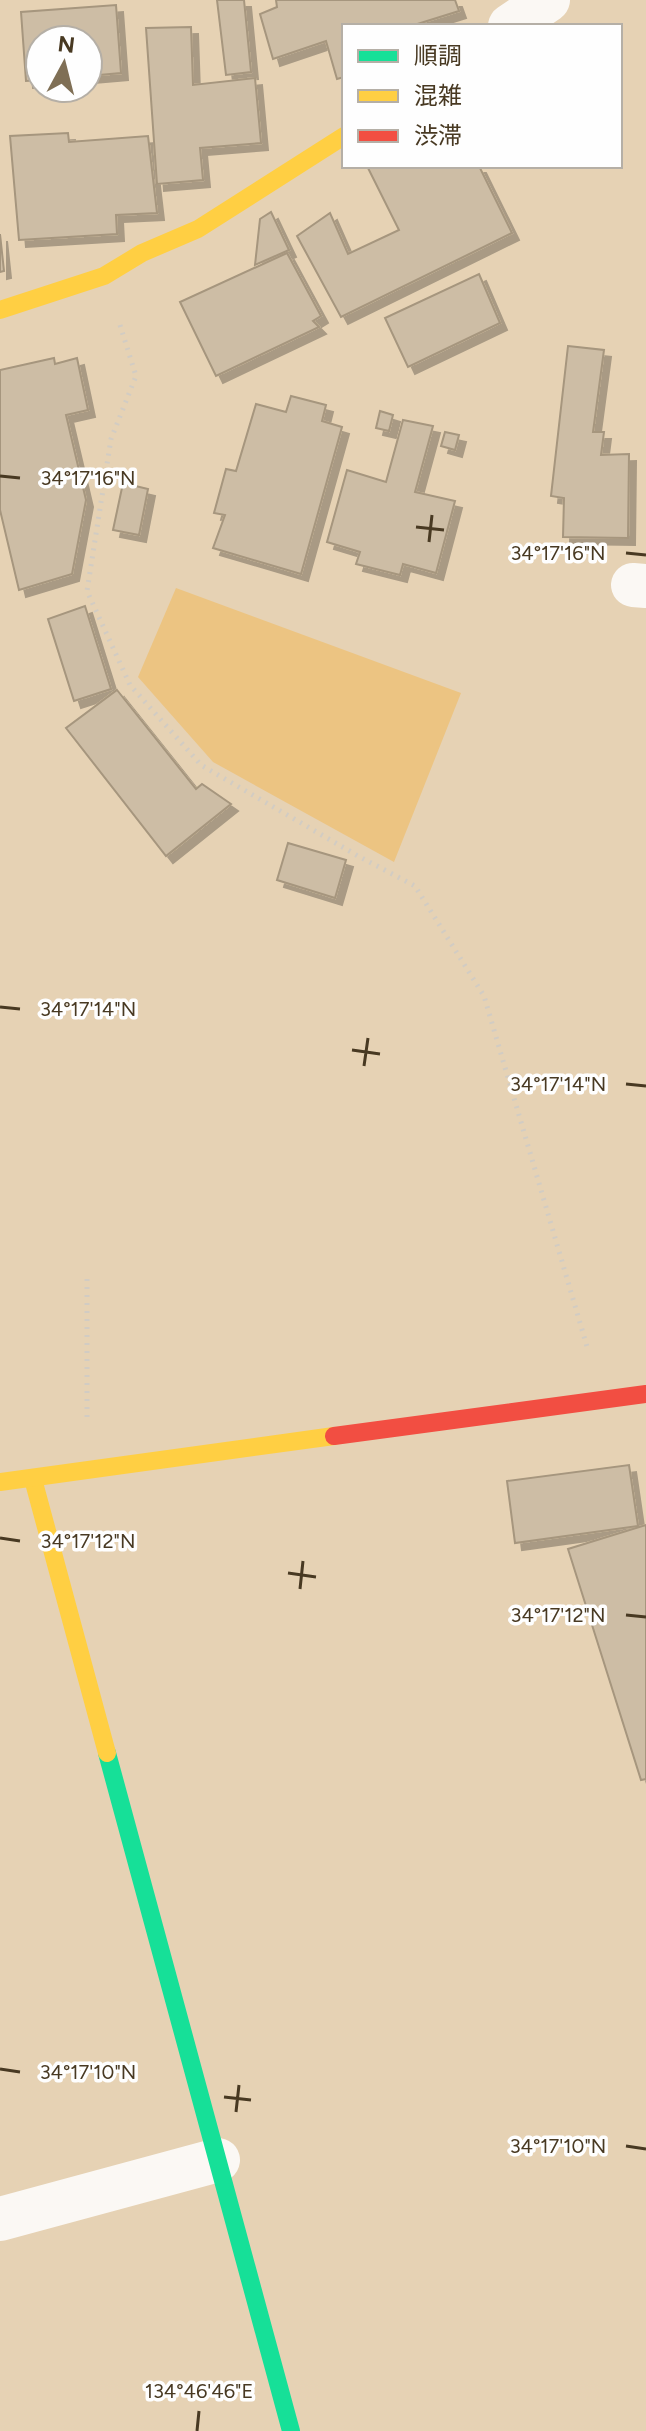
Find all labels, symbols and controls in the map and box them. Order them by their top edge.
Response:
north arrow [24,24,104,104]
legend [342,24,622,168]
text: N [56,30,76,59]
text: 順調 [414,41,462,70]
text: 混雑 [414,81,462,110]
text: 渋滞 [414,121,462,150]
text: 34°17'16"N [40,466,136,490]
text: 34°17'16"N [510,541,606,565]
text: 34°17'14"N [40,997,136,1021]
text: 34°17'14"N [510,1072,606,1096]
text: 34°17'12"N [41,1529,136,1553]
text: 34°17'12"N [511,1603,606,1627]
text: 34°17'10"N [40,2060,136,2084]
text: 34°17'10"N [510,2134,606,2158]
text: 134°46'46"E [145,2379,253,2403]

